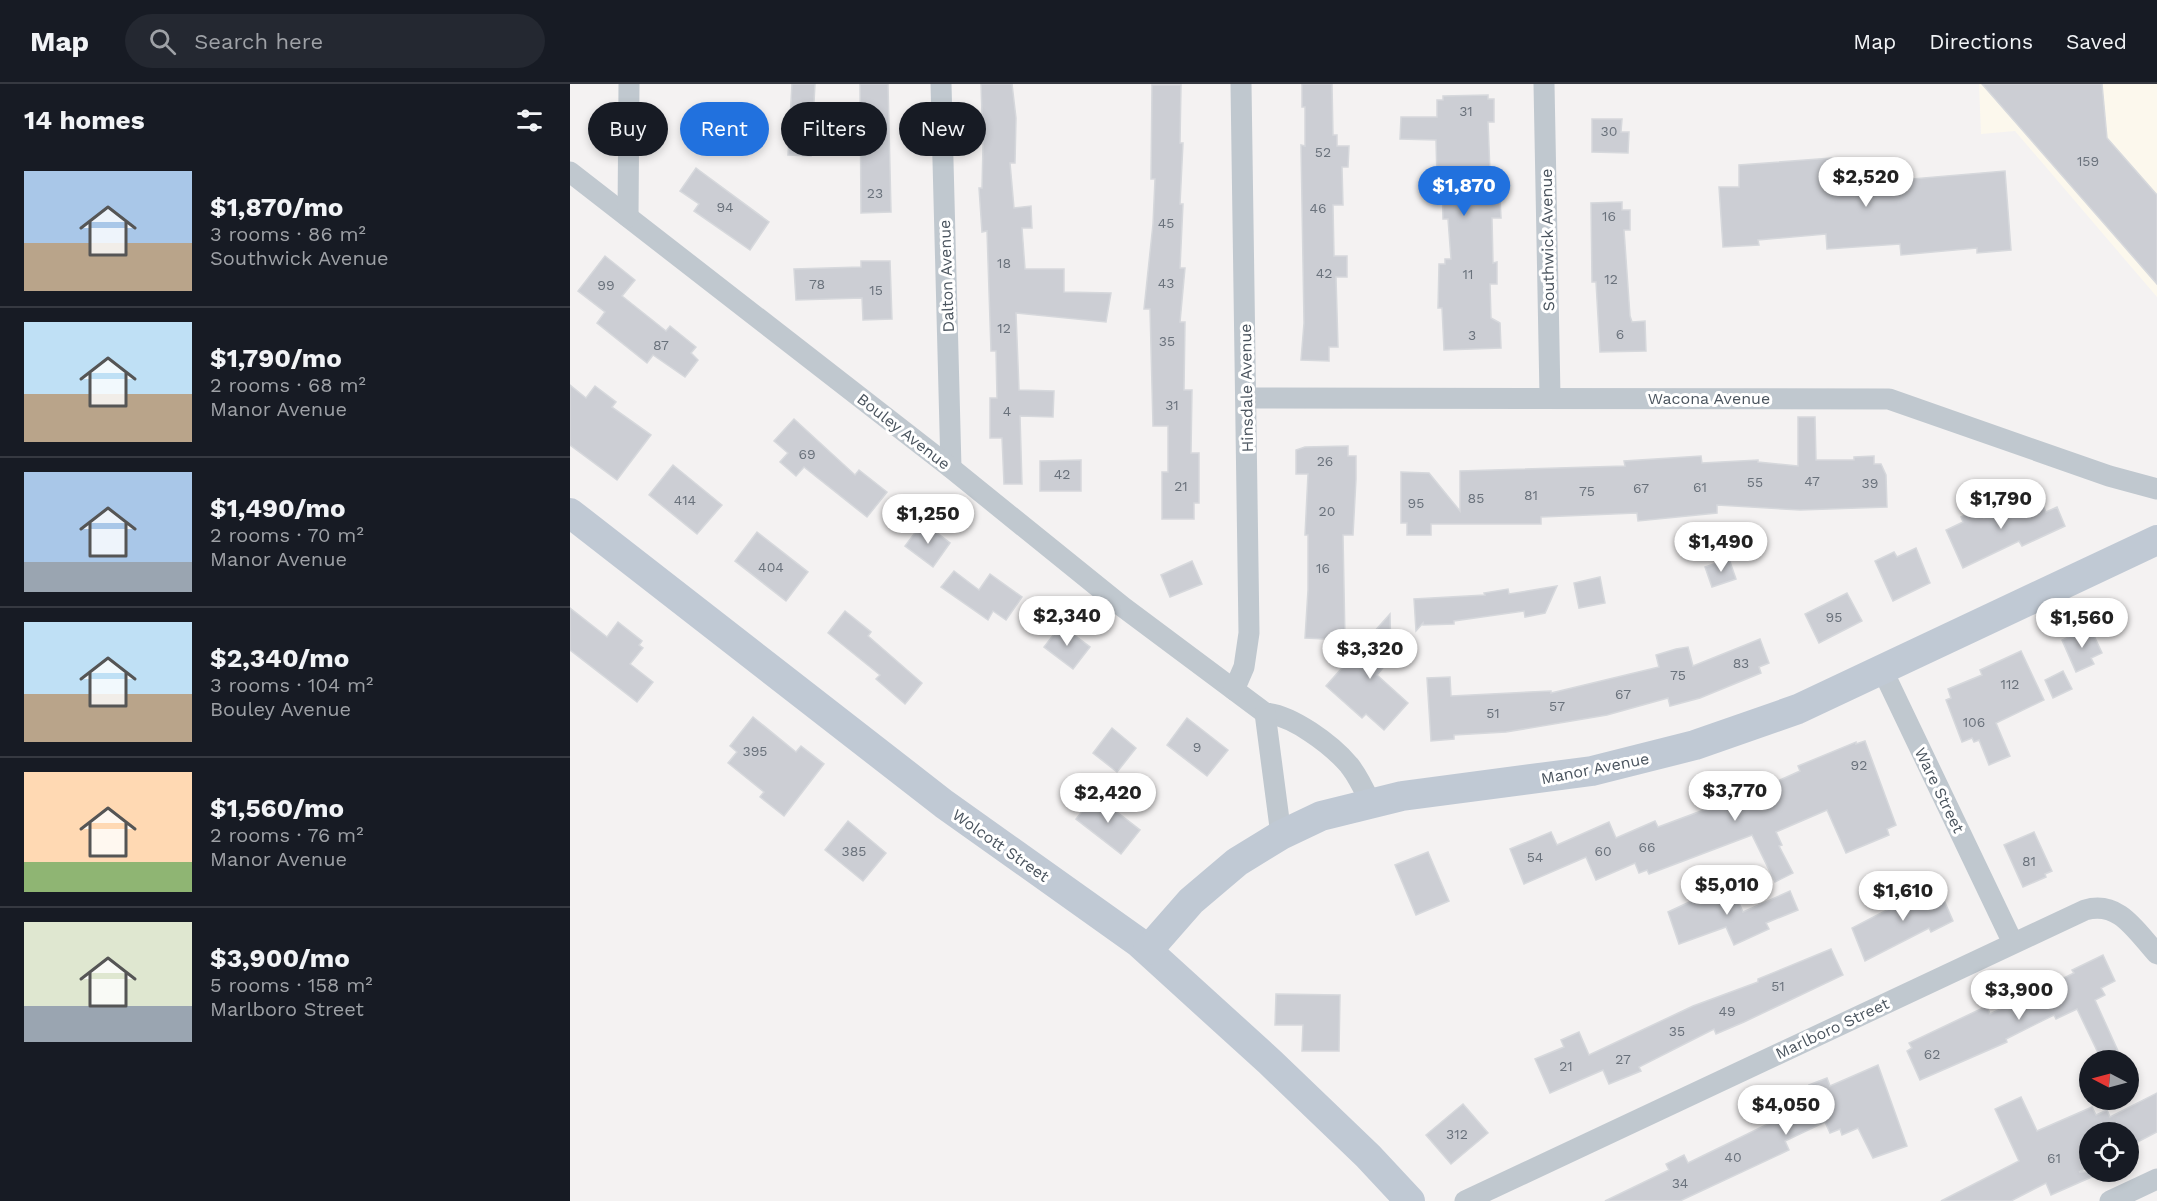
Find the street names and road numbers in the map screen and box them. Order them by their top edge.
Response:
street label: Southwick Avenue [1537,168,1558,312]
street label: Dalton Avenue [935,219,958,333]
street label: Hinsdale Avenue [1236,323,1257,453]
street label: Bouley Avenue [853,389,954,474]
street label: Wacona Avenue [1648,389,1770,408]
street label: Ware Street [1911,744,1969,836]
street label: Manor Avenue [1539,749,1651,788]
street label: Wolcott Street [949,805,1053,886]
street label: Marlboro Street [1772,994,1892,1063]

